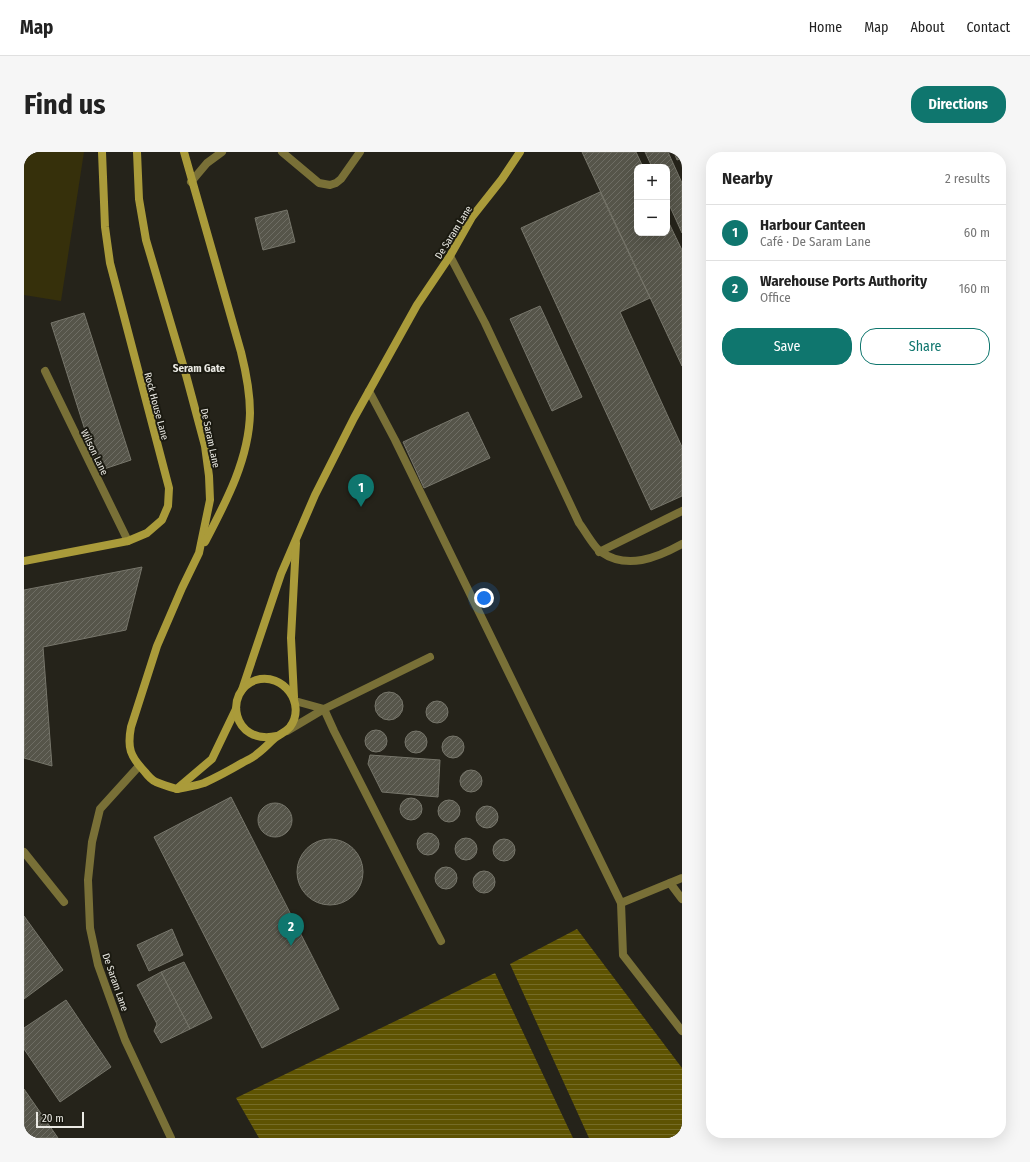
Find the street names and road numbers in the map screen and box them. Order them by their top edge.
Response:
street label: De Saram Lane [433,204,475,261]
street label: Rock House Lane [141,371,171,441]
street label: De Saram Lane [198,407,222,469]
street label: Wilson Lane [78,428,110,477]
street label: De Saram Lane [100,952,131,1013]

